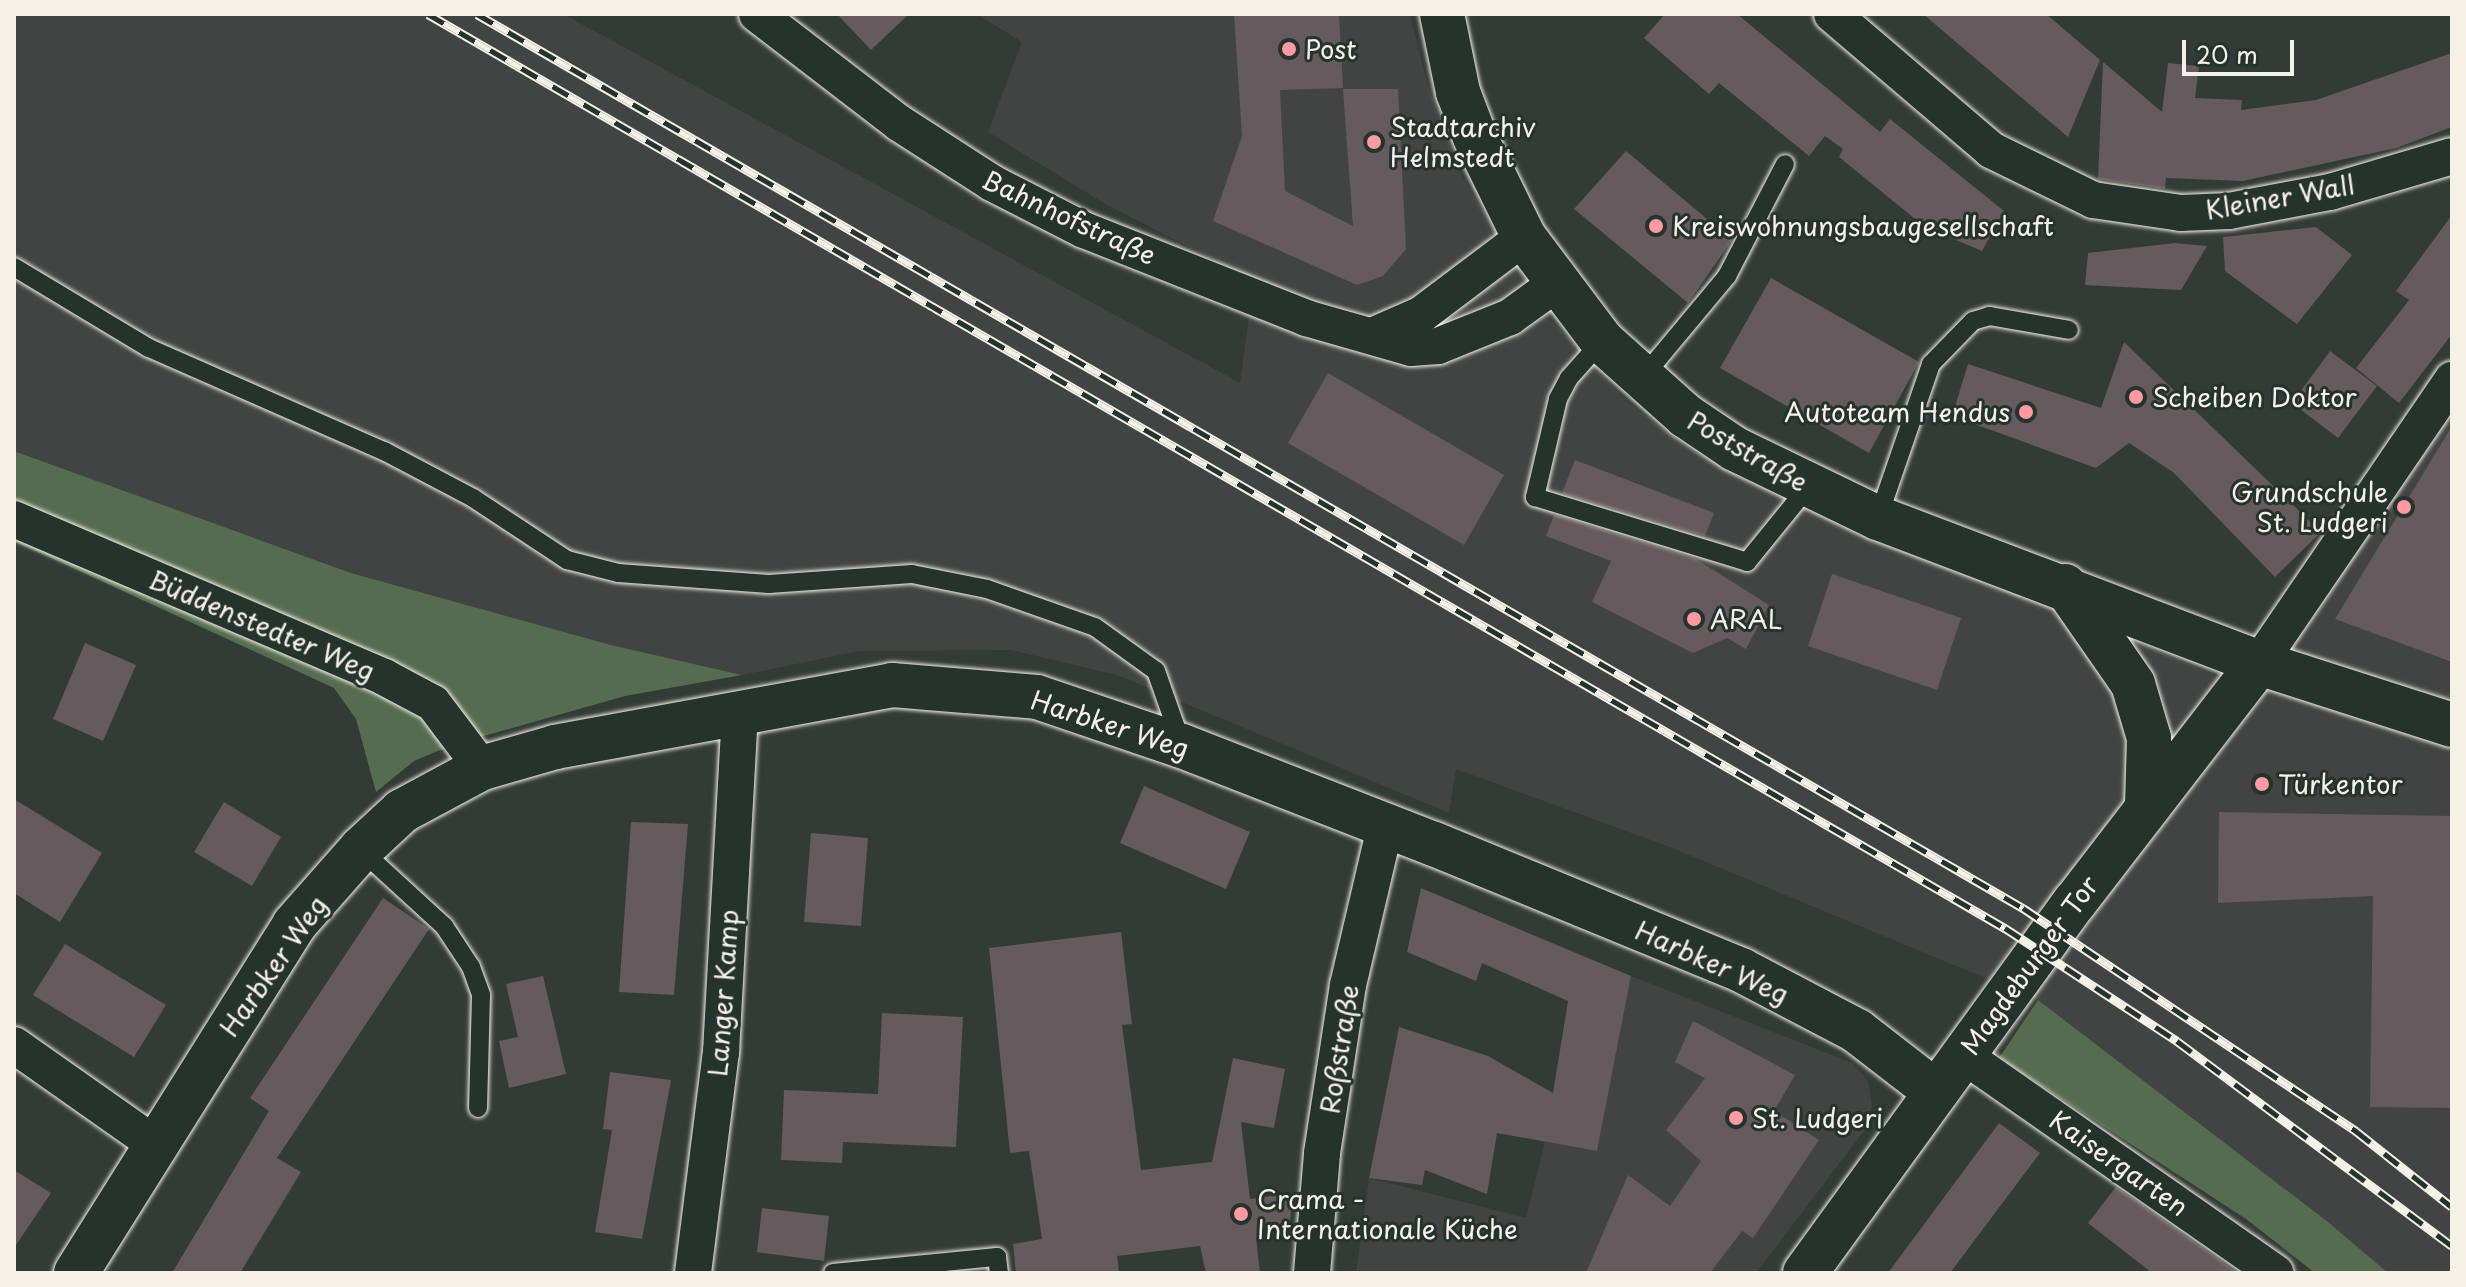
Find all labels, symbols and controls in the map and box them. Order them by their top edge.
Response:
scale bar [2186,24,2298,74]
place label: Post [1305,33,1357,65]
text: 20 m [2196,36,2258,72]
marker: Post [1280,40,1298,58]
place label: Stadtarchiv Helmstedt [1390,111,1536,172]
marker: Stadtarchiv Helmstedt [1365,133,1383,151]
street label: Bahnhofstraße [977,163,1161,271]
street label: Kleiner Wall [2202,168,2358,226]
place label: Kreiswohnungsbaugesellschaft [1672,210,2054,242]
marker: Kreiswohnungsbaugesellschaft [1647,217,1665,235]
place label: Scheiben Doktor [2152,381,2359,413]
marker: Scheiben Doktor [2127,388,2145,406]
place label: Autoteam Hendus [1785,396,2010,428]
marker: Autoteam Hendus [2017,403,2035,421]
street label: Poststraße [1683,404,1813,498]
place label: Grundschule St. Ludgeri [2231,476,2388,538]
marker: Grundschule St. Ludgeri [2395,498,2413,516]
street label: Büddenstedter Weg [143,563,381,687]
place label: ARAL [1710,603,1782,635]
marker: ARAL [1685,610,1703,628]
street label: Harbker Weg [1026,683,1194,765]
place label: Türkentor [2278,768,2403,800]
marker: Türkentor [2253,775,2271,793]
street label: Magdeburger Tor [1954,869,2104,1061]
street label: Harbker Weg [212,889,334,1043]
street label: Langer Kamp [702,908,744,1078]
street label: Harbker Weg [1629,914,1795,1010]
street label: Roßstraße [1313,982,1365,1116]
place label: St. Ludgeri [1752,1102,1886,1134]
street label: Kaisergarten [2044,1104,2194,1222]
marker: St. Ludgeri [1727,1109,1745,1127]
place label: Crama - Internationale Küche [1257,1183,1519,1244]
marker: Crama - Internationale Küche [1232,1205,1250,1223]

